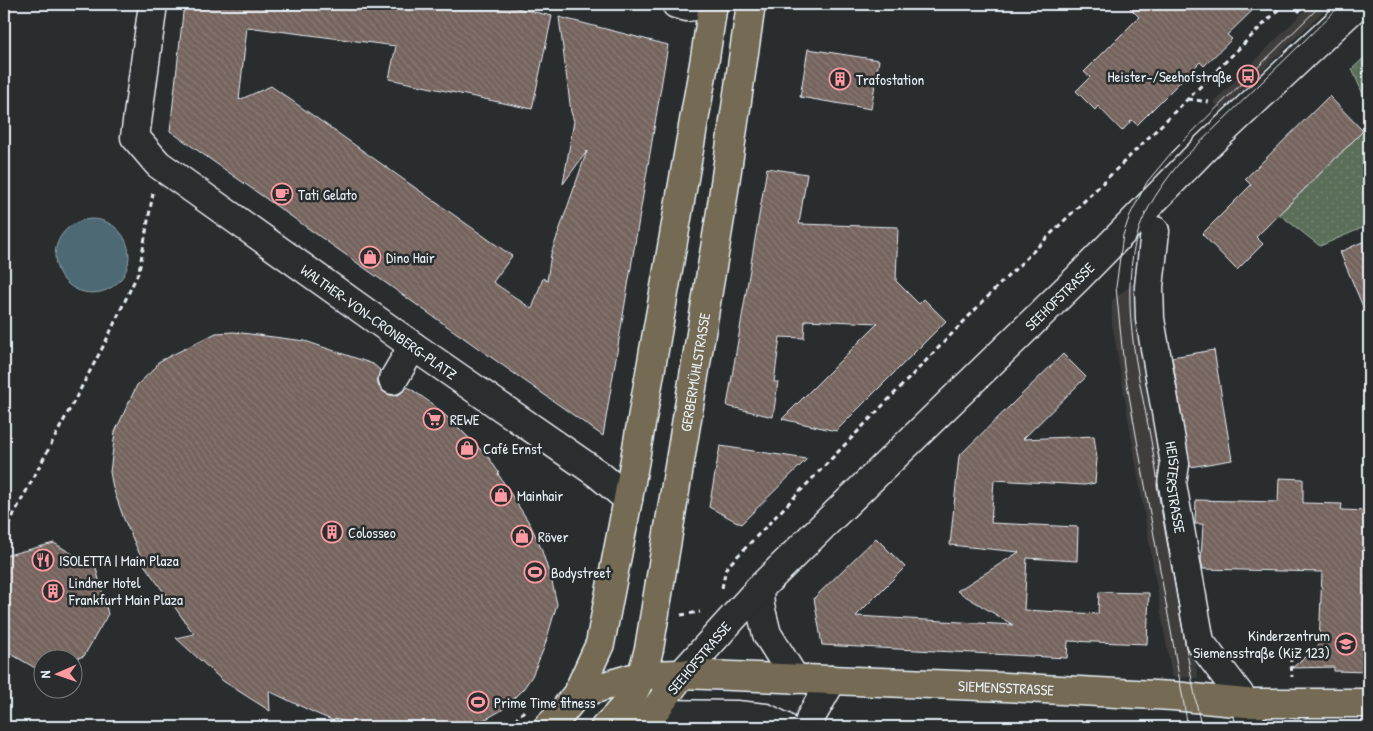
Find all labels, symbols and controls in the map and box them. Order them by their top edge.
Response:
bus stop icon: Heister-/Seehofstraße [1236,64,1260,88]
place label: Heister-/Seehofstraße [1108,66,1232,87]
building icon: Trafostation [828,67,852,91]
place label: Trafostation [856,69,924,90]
cafe icon: Tati Gelato [270,182,294,206]
place label: Tati Gelato [298,184,357,205]
shop icon: Dino Hair [358,245,382,269]
place label: Dino Hair [386,247,435,268]
street label: SEEHOFSTRASSE [1020,257,1099,335]
street label: WALTHER-VON-CRONBERG-PLATZ [297,259,462,384]
street label: GERBERMÜHLSTRASSE [675,311,715,433]
supermarket icon: REWE [422,407,446,431]
place label: REWE [450,409,480,430]
shop icon: Café Ernst [455,436,479,460]
place label: Café Ernst [483,438,543,459]
street label: HEISTERSTRASSE [1161,440,1191,535]
shop icon: Mainhair [489,483,513,507]
place label: Mainhair [517,485,563,506]
building icon: Colosseo [320,520,344,544]
place label: Colosseo [348,522,396,543]
shop icon: Röver [510,524,534,548]
place label: Röver [538,526,569,547]
restaurant icon: ISOLETTA | Main Plaza [31,548,55,572]
place label: ISOLETTA | Main Plaza [59,550,179,571]
sports icon: Bodystreet [523,560,547,584]
place label: Bodystreet [551,562,611,583]
place label: Lindner Hotel Frankfurt Main Plaza [68,572,183,610]
building icon: Lindner Hotel Frankfurt Main Plaza [41,579,65,603]
street label: SEEHOFSTRASSE [662,617,736,699]
place label: Kinderzentrum Siemensstraße (KiZ 123) [1193,625,1330,663]
school or university icon: Kinderzentrum Siemensstraße (KiZ 123) [1334,632,1358,656]
north arrow [32,648,82,698]
text: N [35,670,54,679]
street label: SIEMENSSTRASSE [958,675,1055,700]
sports icon: Prime Time fitness [466,690,490,714]
place label: Prime Time fitness [494,692,596,713]

